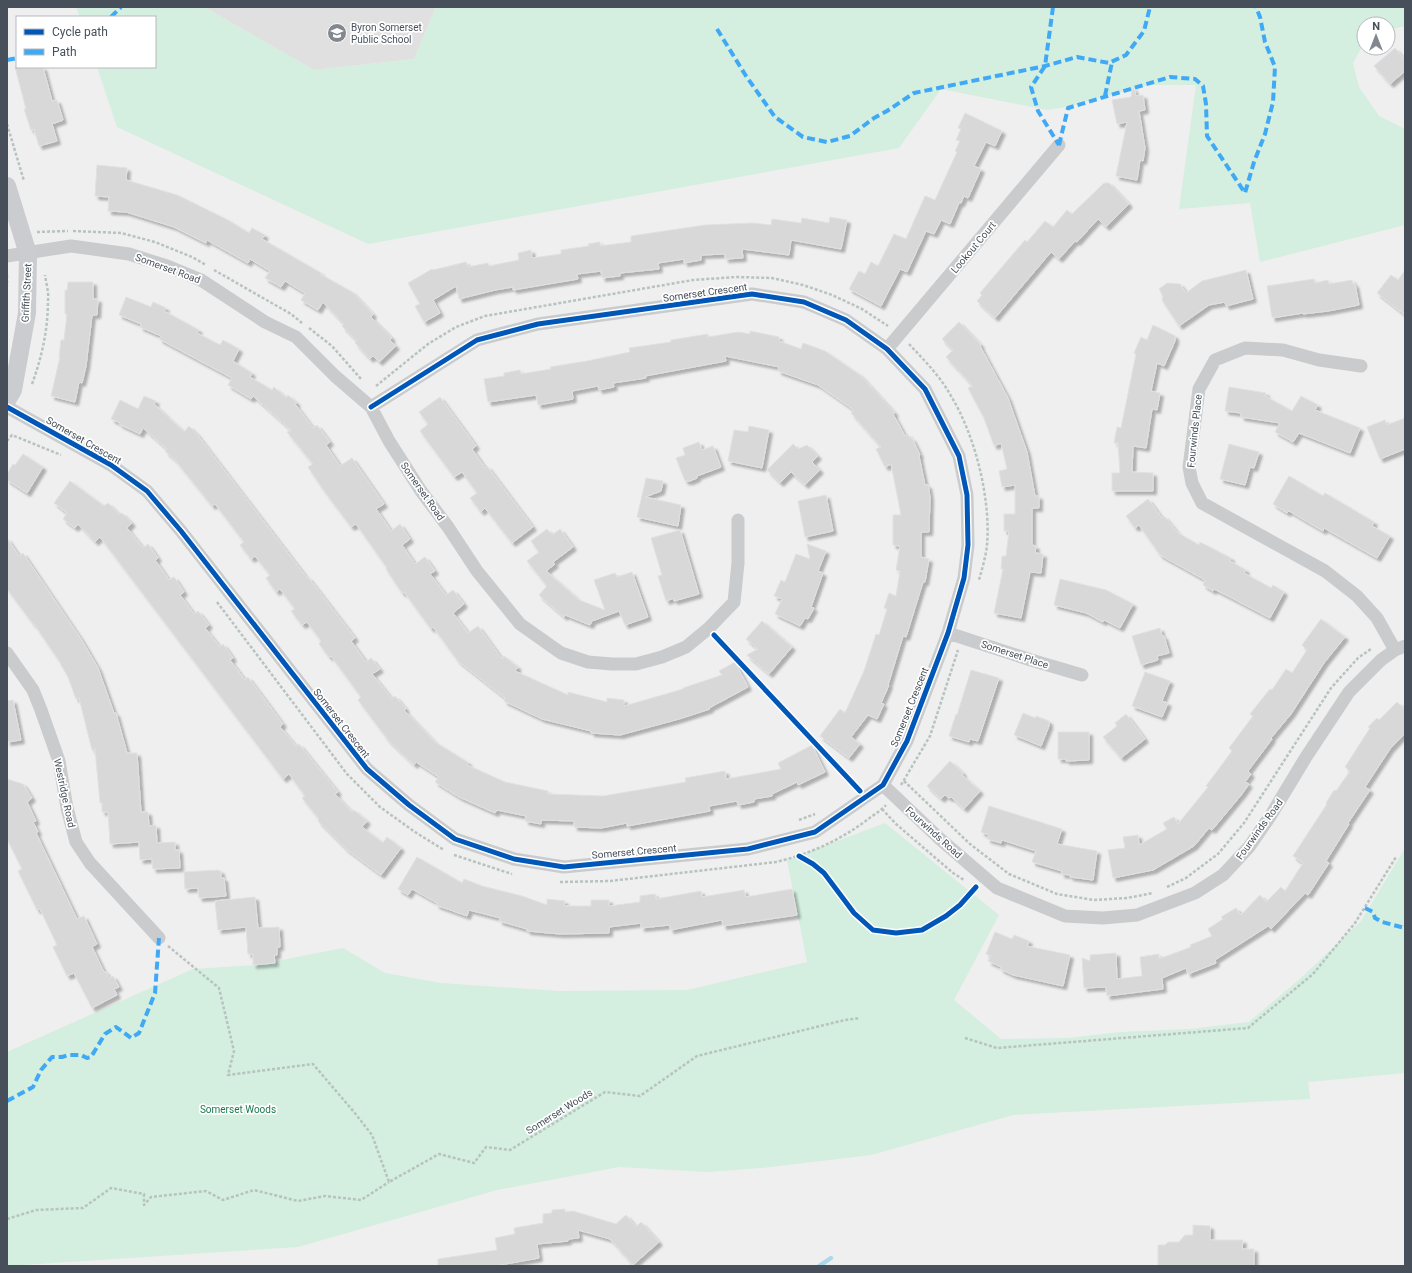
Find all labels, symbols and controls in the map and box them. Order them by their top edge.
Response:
legend [16,16,156,68]
north arrow [1356,16,1396,56]
text: N [1372,20,1380,33]
school or university icon: Byron Somerset Public School [326,22,348,44]
place label: Byron Somerset Public School [351,22,422,45]
text: Cycle path [52,25,108,39]
text: Path [52,45,77,59]
street label: Lookout Court [949,219,998,275]
street label: Somerset Road [134,252,202,285]
street label: Griffith Street [19,263,34,323]
street label: Somerset Crescent [662,281,748,304]
street label: Fourwinds Place [1185,394,1204,468]
street label: Somerset Crescent [44,414,123,466]
street label: Somerset Road [399,460,447,522]
street label: Somerset Place [980,638,1050,671]
street label: Somerset Crescent [888,666,930,749]
street label: Somerset Crescent [311,686,372,760]
street label: Westridge Road [52,758,77,829]
street label: Fourwinds Road [1234,797,1285,862]
street label: Fourwinds Road [903,804,964,860]
street label: Somerset Crescent [591,842,677,861]
street label: Somerset Woods [524,1087,595,1136]
park label: Somerset Woods [200,1104,276,1115]

